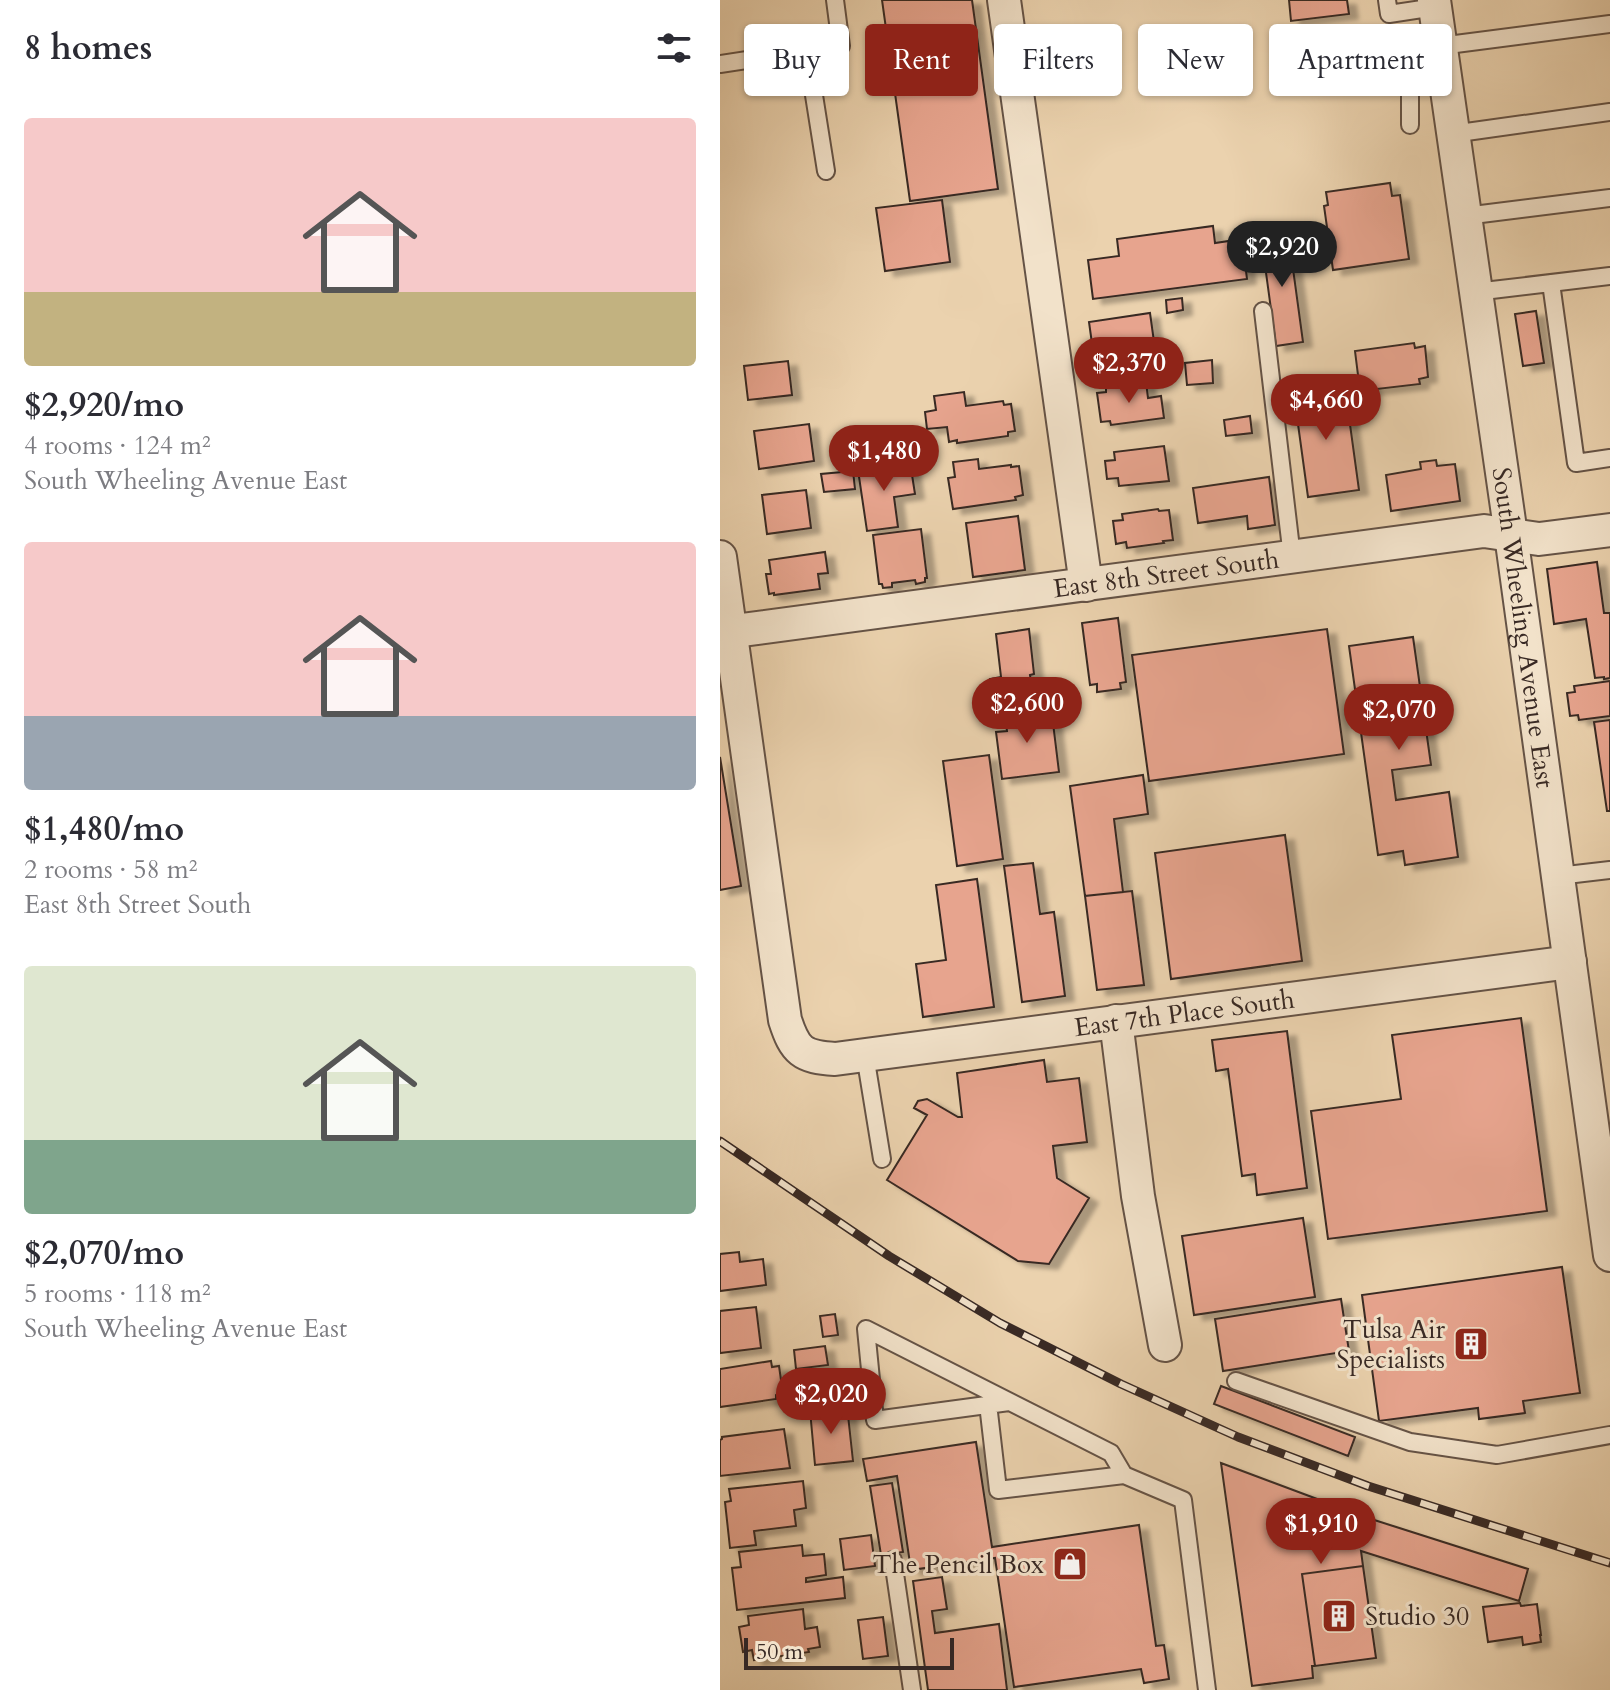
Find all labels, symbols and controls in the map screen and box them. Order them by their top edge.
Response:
chip: Buy [744,24,849,96]
chip: Rent [865,24,978,96]
chip: Filters [994,24,1122,96]
chip: New [1138,24,1253,96]
chip: Apartment [1269,24,1452,96]
text: 8 homes [24,25,152,71]
icon: filters [652,26,696,70]
icon: home [288,170,432,314]
pin: $2,920 [1217,221,1347,289]
text: $2,920 [1245,229,1319,264]
pin: $2,370 [1064,337,1194,405]
text: $2,370 [1092,345,1166,380]
pin: $4,660 [1261,374,1391,442]
text: $2,920/mo [24,382,184,428]
text: $4,660 [1289,382,1363,417]
pin: $1,480 [819,425,949,493]
text: 4 rooms · 124 m² [24,428,211,463]
text: $1,480 [847,433,921,468]
text: South Wheeling Avenue East [24,463,347,498]
street label: South Wheeling Avenue East [1483,465,1563,790]
street label: East 8th Street South [1051,542,1281,606]
icon: home [288,594,432,738]
pin: $2,600 [962,677,1092,745]
pin: $2,070 [1334,684,1464,752]
text: $2,600 [990,685,1064,720]
text: $2,070 [1362,692,1436,727]
text: $1,480/mo [24,806,184,852]
text: 2 rooms · 58 m² [24,852,197,887]
text: East 8th Street South [24,887,251,922]
street label: East 7th Place South [1072,982,1297,1045]
icon: home [288,1018,432,1162]
text: $2,070/mo [24,1230,184,1276]
text: 5 rooms · 118 m² [24,1276,211,1311]
text: South Wheeling Avenue East [24,1311,347,1346]
place label: Tulsa Air Specialists [1336,1312,1446,1377]
building icon: Tulsa Air Specialists [1452,1325,1490,1363]
pin: $2,020 [766,1368,896,1436]
text: $2,020 [794,1376,868,1411]
pin: $1,910 [1256,1498,1386,1566]
text: $1,910 [1284,1506,1358,1541]
shop icon: The Pencil Box [1051,1545,1089,1583]
place label: The Pencil Box [873,1547,1044,1582]
building icon: Studio 30 [1320,1597,1358,1635]
place label: Studio 30 [1365,1599,1469,1634]
scale bar [744,1634,954,1670]
text: 50 m [756,1637,803,1667]

